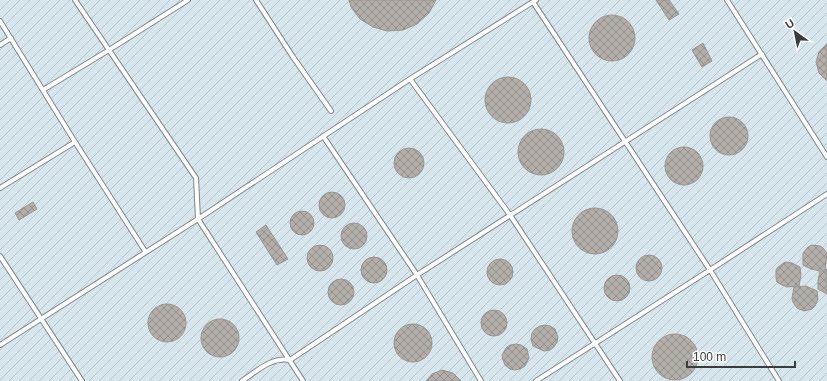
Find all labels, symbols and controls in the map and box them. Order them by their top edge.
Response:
north arrow [775,12,815,52]
text: U [783,16,796,31]
scale bar [687,343,795,369]
text: 100 m [693,350,726,364]

